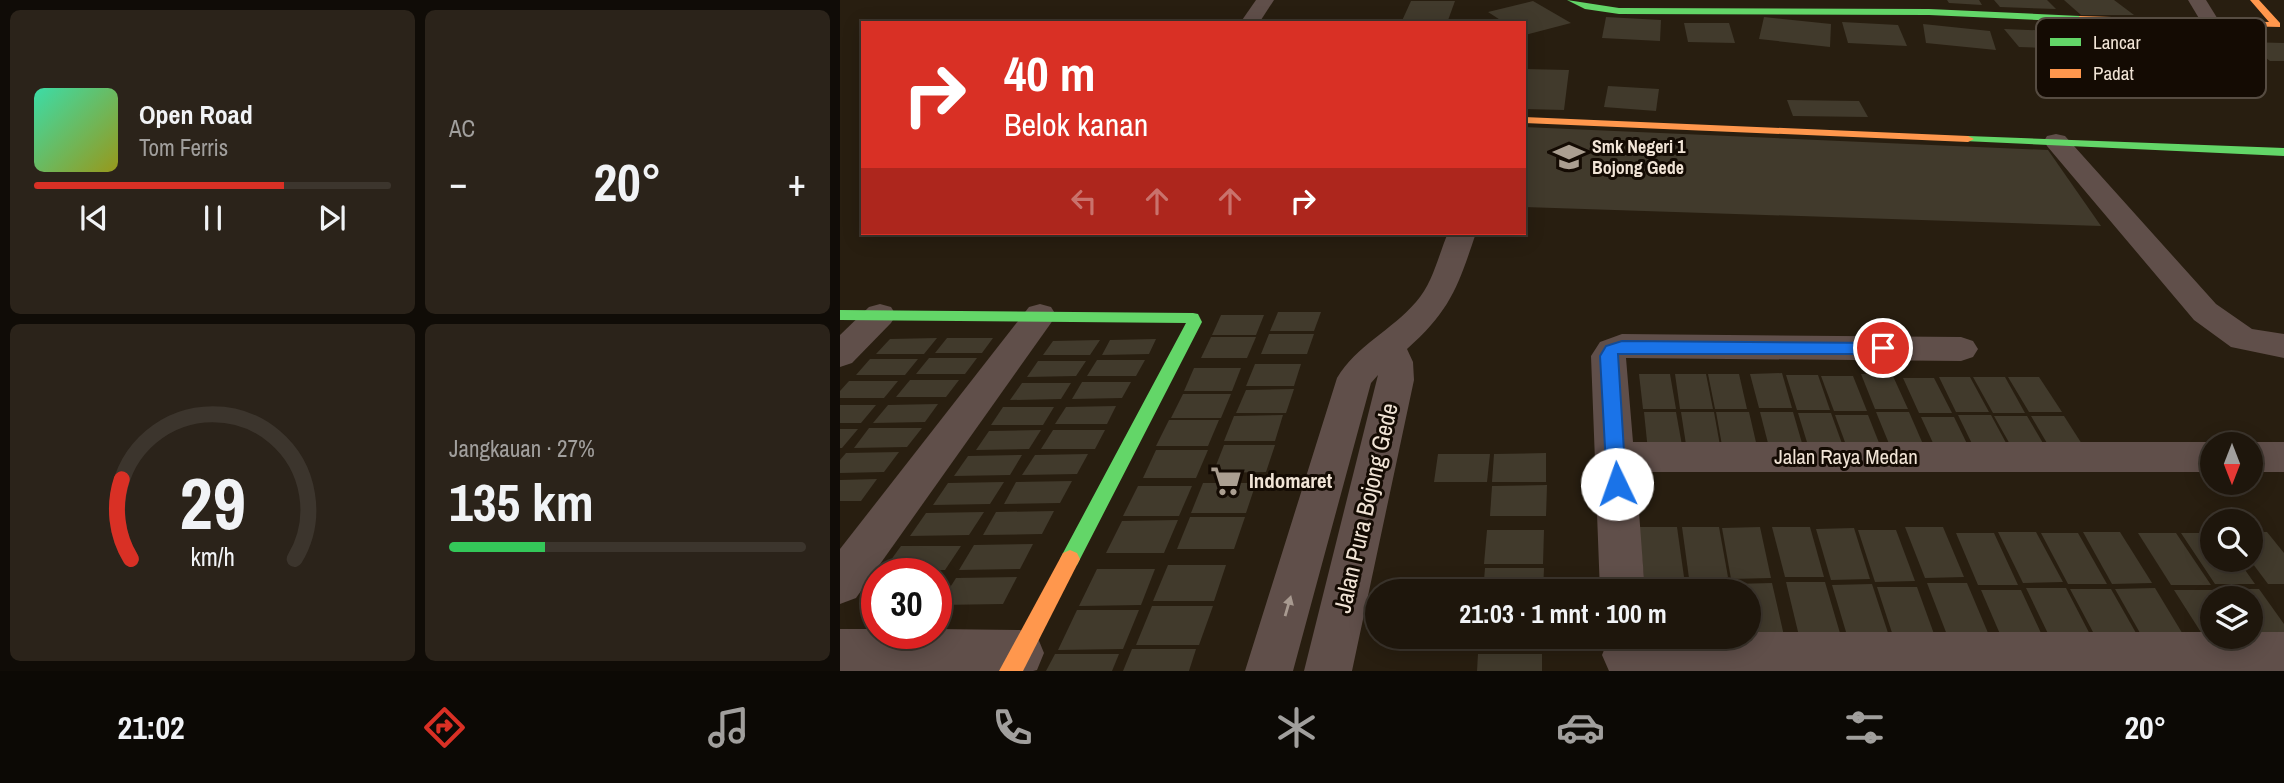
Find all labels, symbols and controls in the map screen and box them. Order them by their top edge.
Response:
legend [2036,18,2266,98]
text: Lancar [2093,29,2141,55]
text: 40 m [1004,40,1096,106]
icon: right [889,49,980,140]
text: Padat [2093,60,2134,86]
text: Open Road [139,97,253,132]
text: Belok kanan [1004,103,1148,146]
text: AC [449,113,475,144]
text: Tom Ferris [139,132,228,163]
place label: Smk Negeri 1 Bojong Gede [1592,134,1686,180]
school or university icon: Smk Negeri 1 Bojong Gede [1552,140,1586,174]
text: 20° [593,147,662,217]
text: − [449,157,467,208]
text: + [788,157,806,208]
icon: left [1065,182,1103,220]
icon: ahead [1138,182,1176,220]
icon: ahead [1211,182,1249,220]
icon: right [1284,182,1322,220]
icon: previous [75,199,113,237]
icon: pause [194,199,232,237]
icon: next [313,199,351,237]
pin [1853,318,1913,378]
icon: arrive [1864,329,1902,367]
street label: Jalan Pura Bojong Gede [1325,400,1405,616]
north arrow [2200,432,2263,495]
map controls [2200,432,2263,649]
text: Jangkauan · 27% [449,433,595,464]
street label: Jalan Raya Medan [1774,442,1918,471]
position arrow [1580,447,1654,521]
text: 29 [179,454,246,552]
supermarket icon: Indomaret [1209,464,1243,498]
place label: Indomaret [1249,466,1333,495]
text: 135 km [449,467,594,537]
button: search [2200,509,2263,572]
text: km/h [190,539,235,573]
speed limit sign: 30 [861,558,952,649]
button: layers [2200,586,2263,649]
one-way arrow [1284,595,1294,616]
text: 21:03 · 1 mnt · 100 m [1459,596,1667,631]
icon: directions [420,703,469,752]
icon: music [704,703,753,752]
icon: phone [988,703,1037,752]
icon: climate [1272,703,1321,752]
icon: car [1556,703,1605,752]
icon: filters [1840,703,1889,752]
text: 21:02 [118,706,185,749]
text: 20° [2124,706,2166,749]

